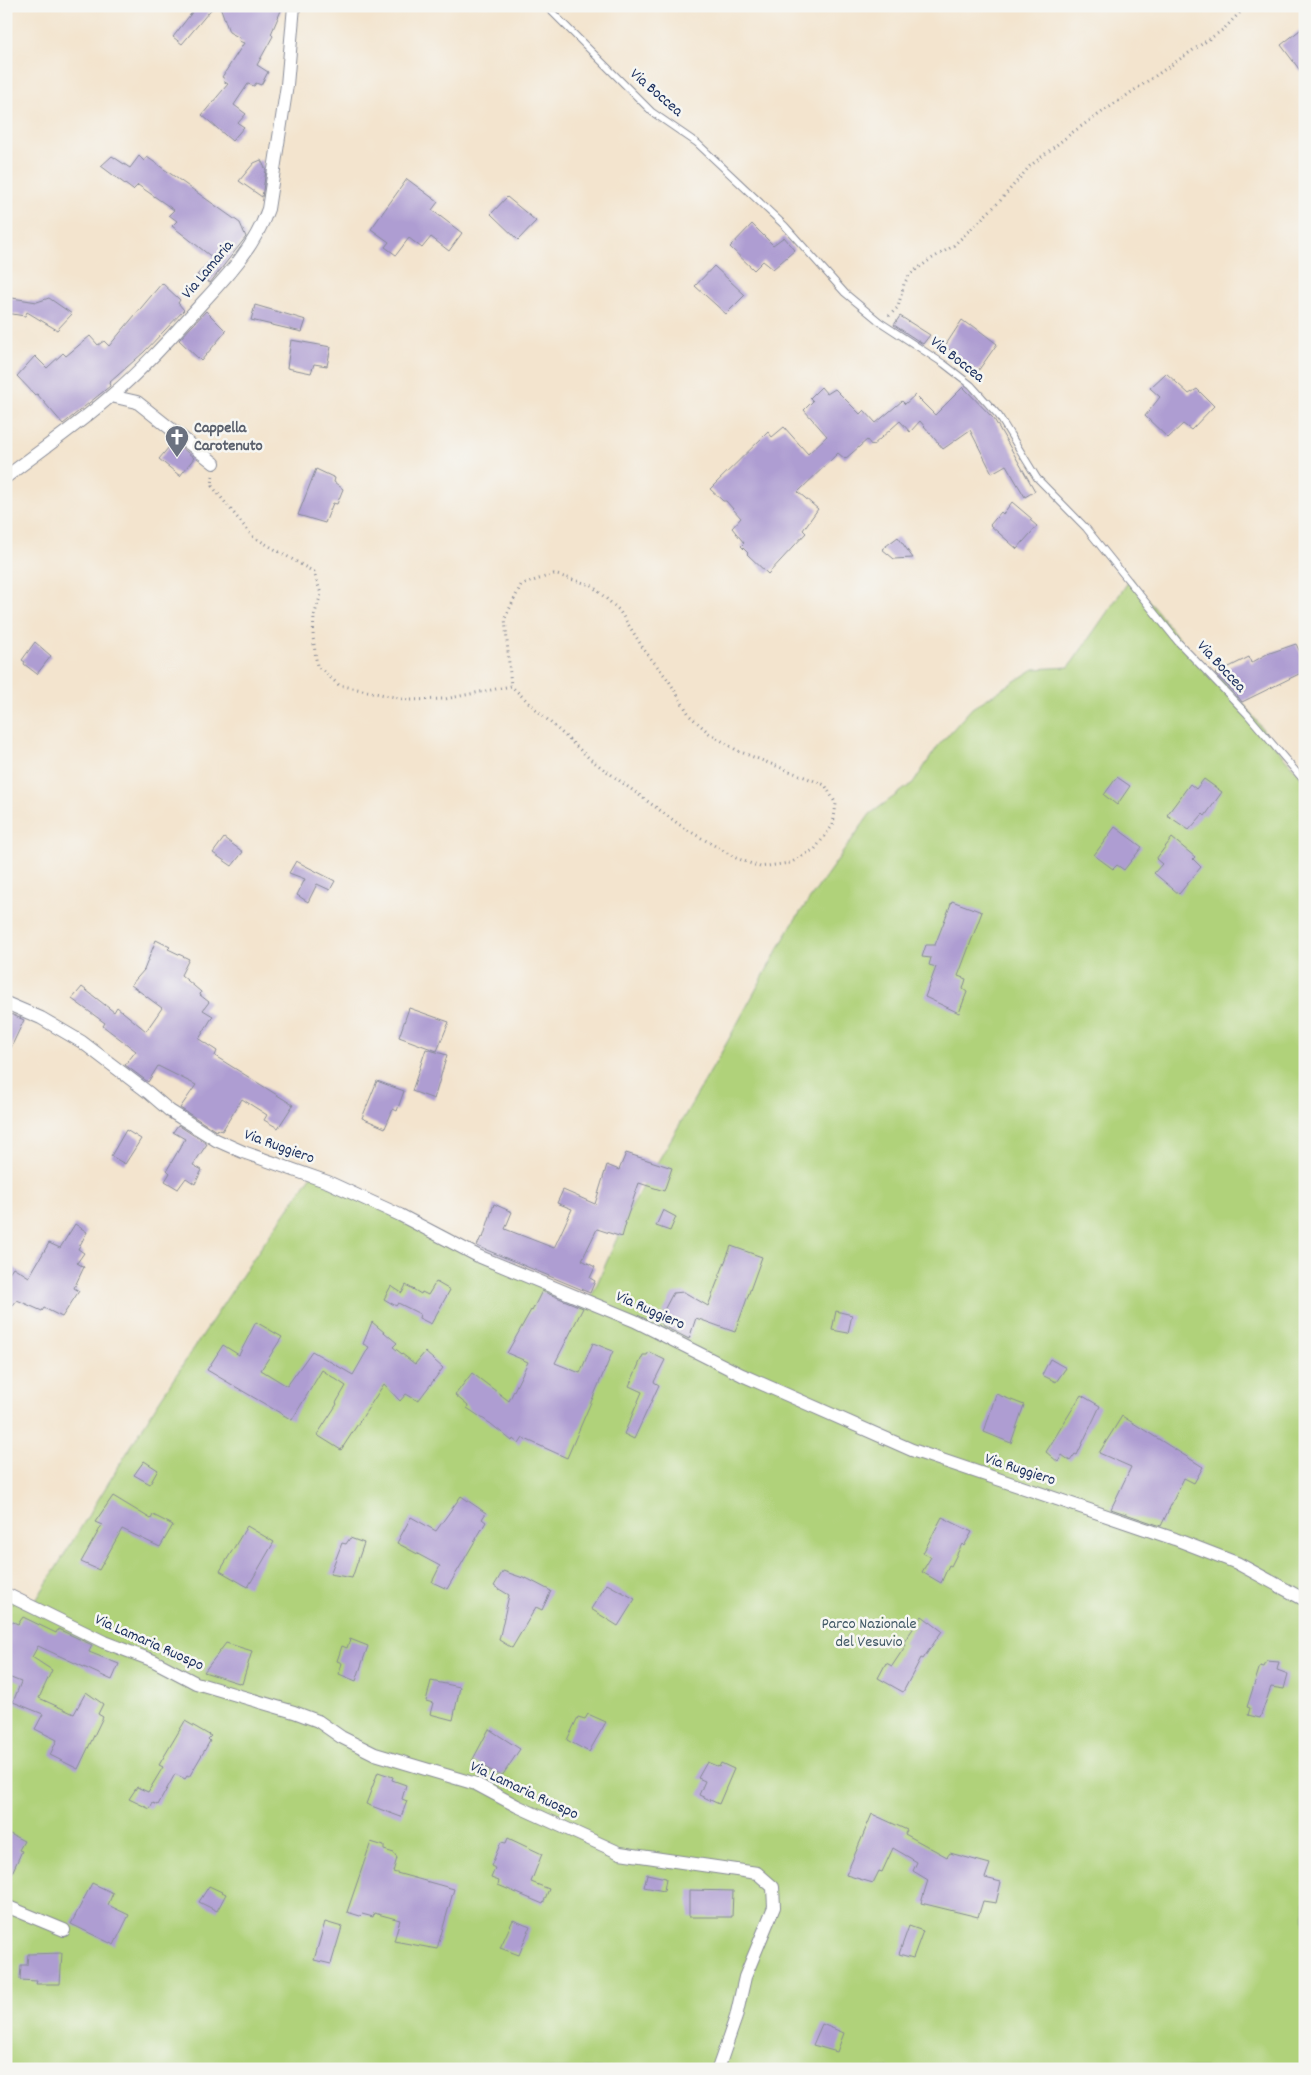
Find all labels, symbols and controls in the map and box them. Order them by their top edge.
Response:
street label: Via Boccea [624,63,688,123]
street label: Via Lamaria [176,235,240,304]
street label: Via Boccea [925,331,990,389]
place label: Cappella Carotenuto [194,417,263,458]
church icon: Cappella Carotenuto [164,424,190,458]
street label: Via Boccea [1191,636,1252,699]
street label: Via Ruggiero [241,1124,317,1170]
street label: Via Ruggiero [612,1286,688,1336]
street label: Via Ruggiero [981,1448,1059,1492]
street label: Via Lamaria Ruospo [91,1609,207,1677]
park label: Parco Nazionale del Vesuvio [821,1613,917,1654]
street label: Via Lamaria Ruospo [466,1756,582,1826]

